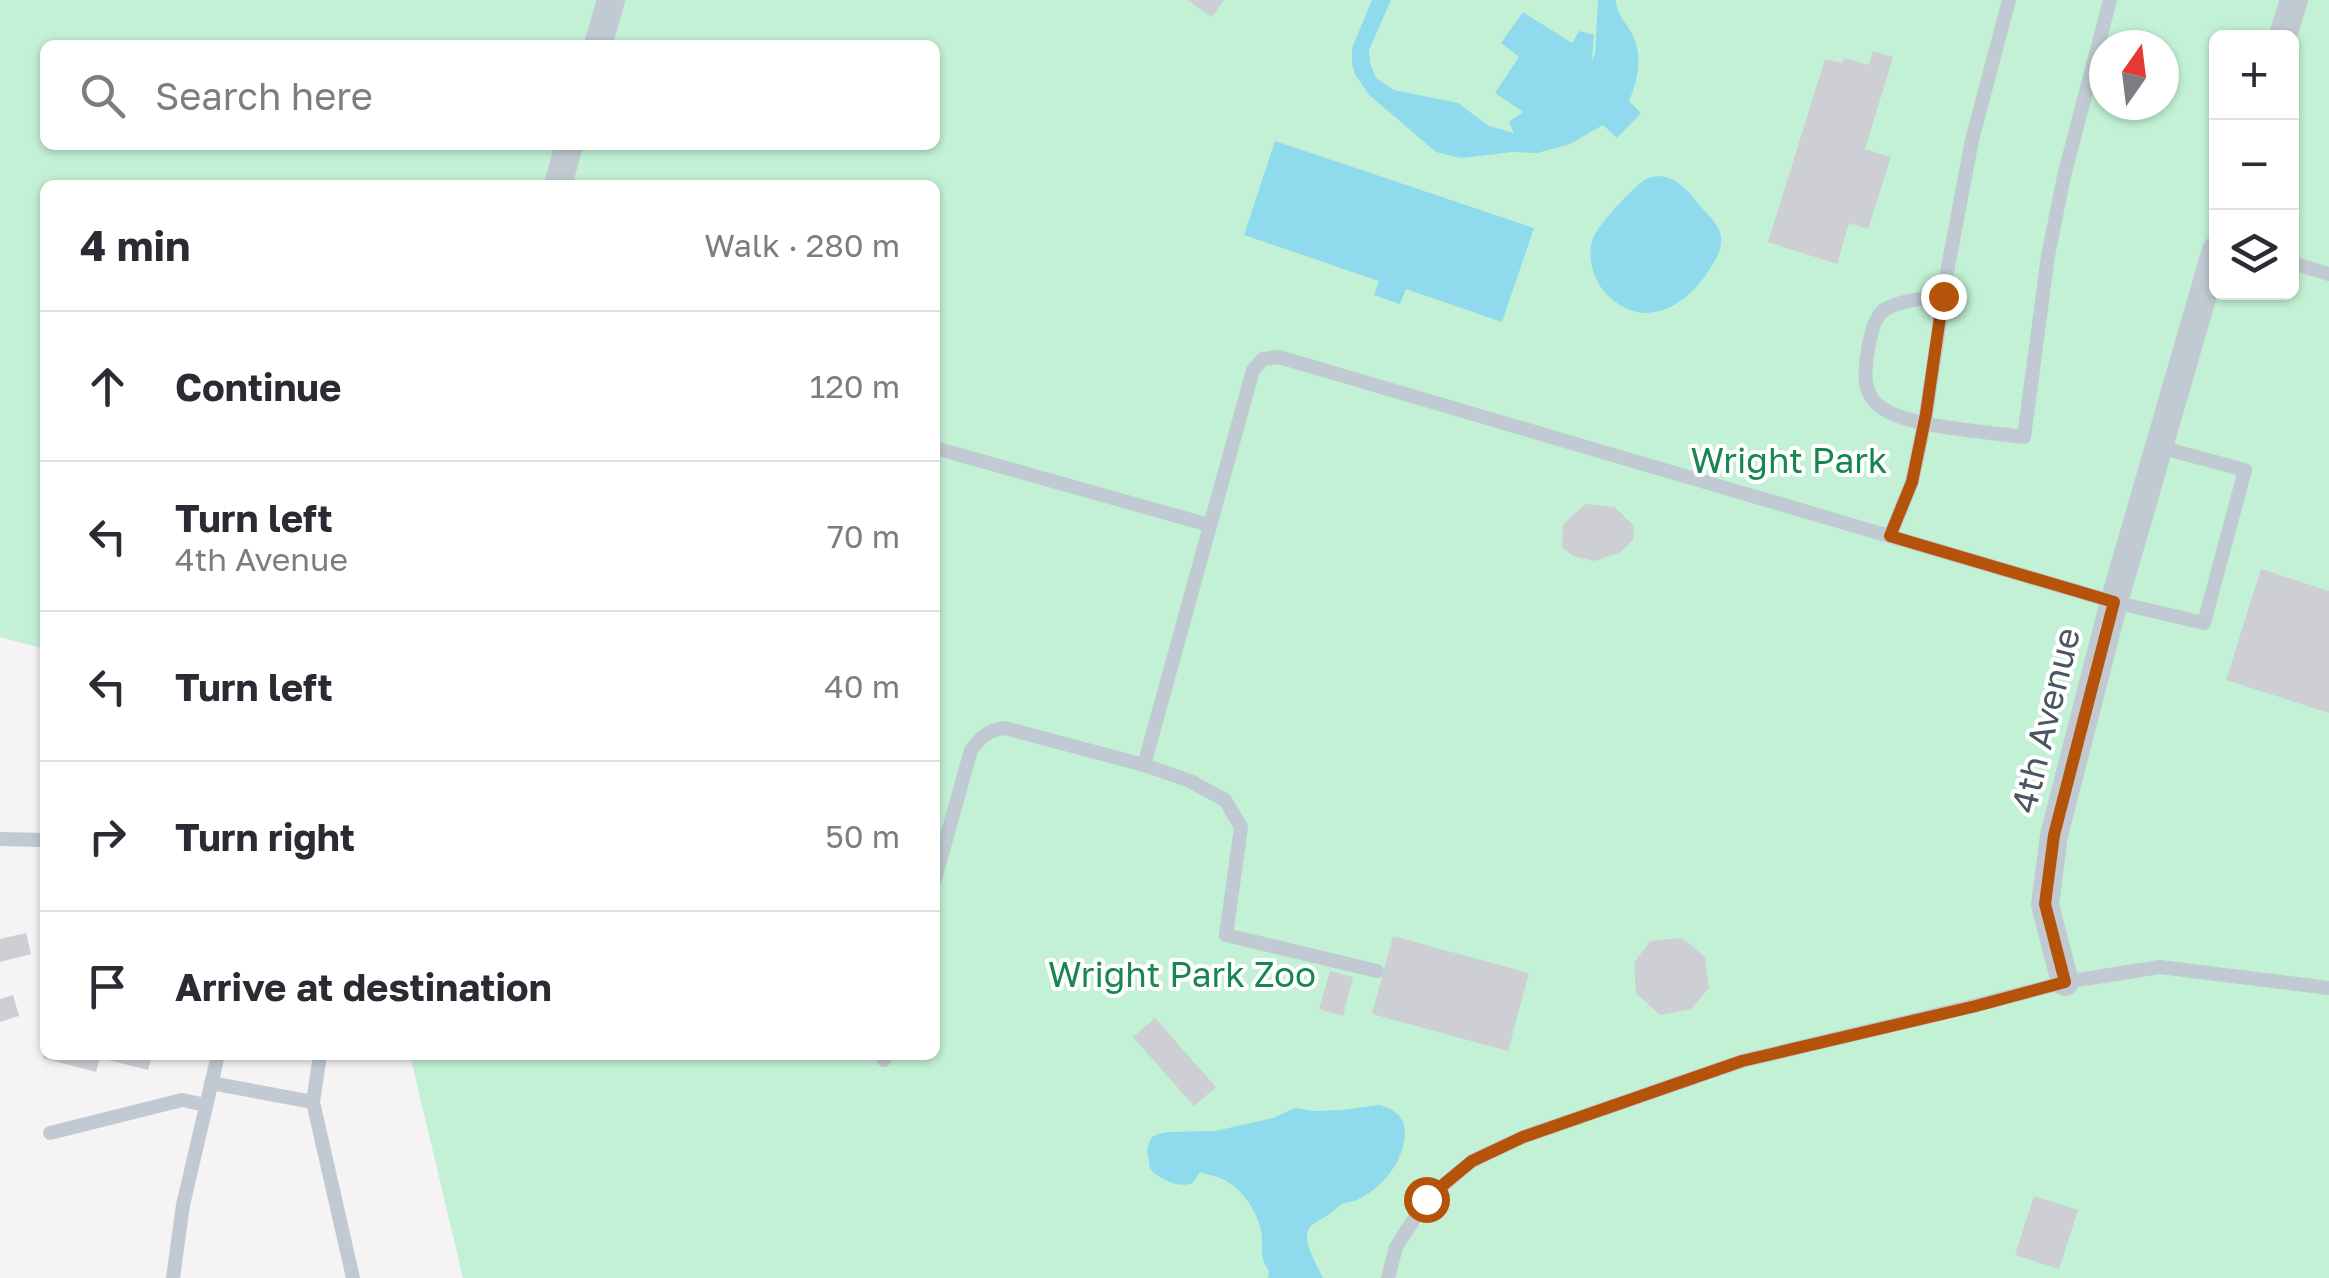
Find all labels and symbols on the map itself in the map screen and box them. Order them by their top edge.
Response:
north arrow [2089,30,2179,120]
route end [1921,274,1967,320]
park label: Wright Park [1690,439,1888,481]
street label: 4th Avenue [2002,623,2088,817]
park label: Wright Park Zoo [1048,953,1316,995]
route start [1404,1177,1450,1223]

